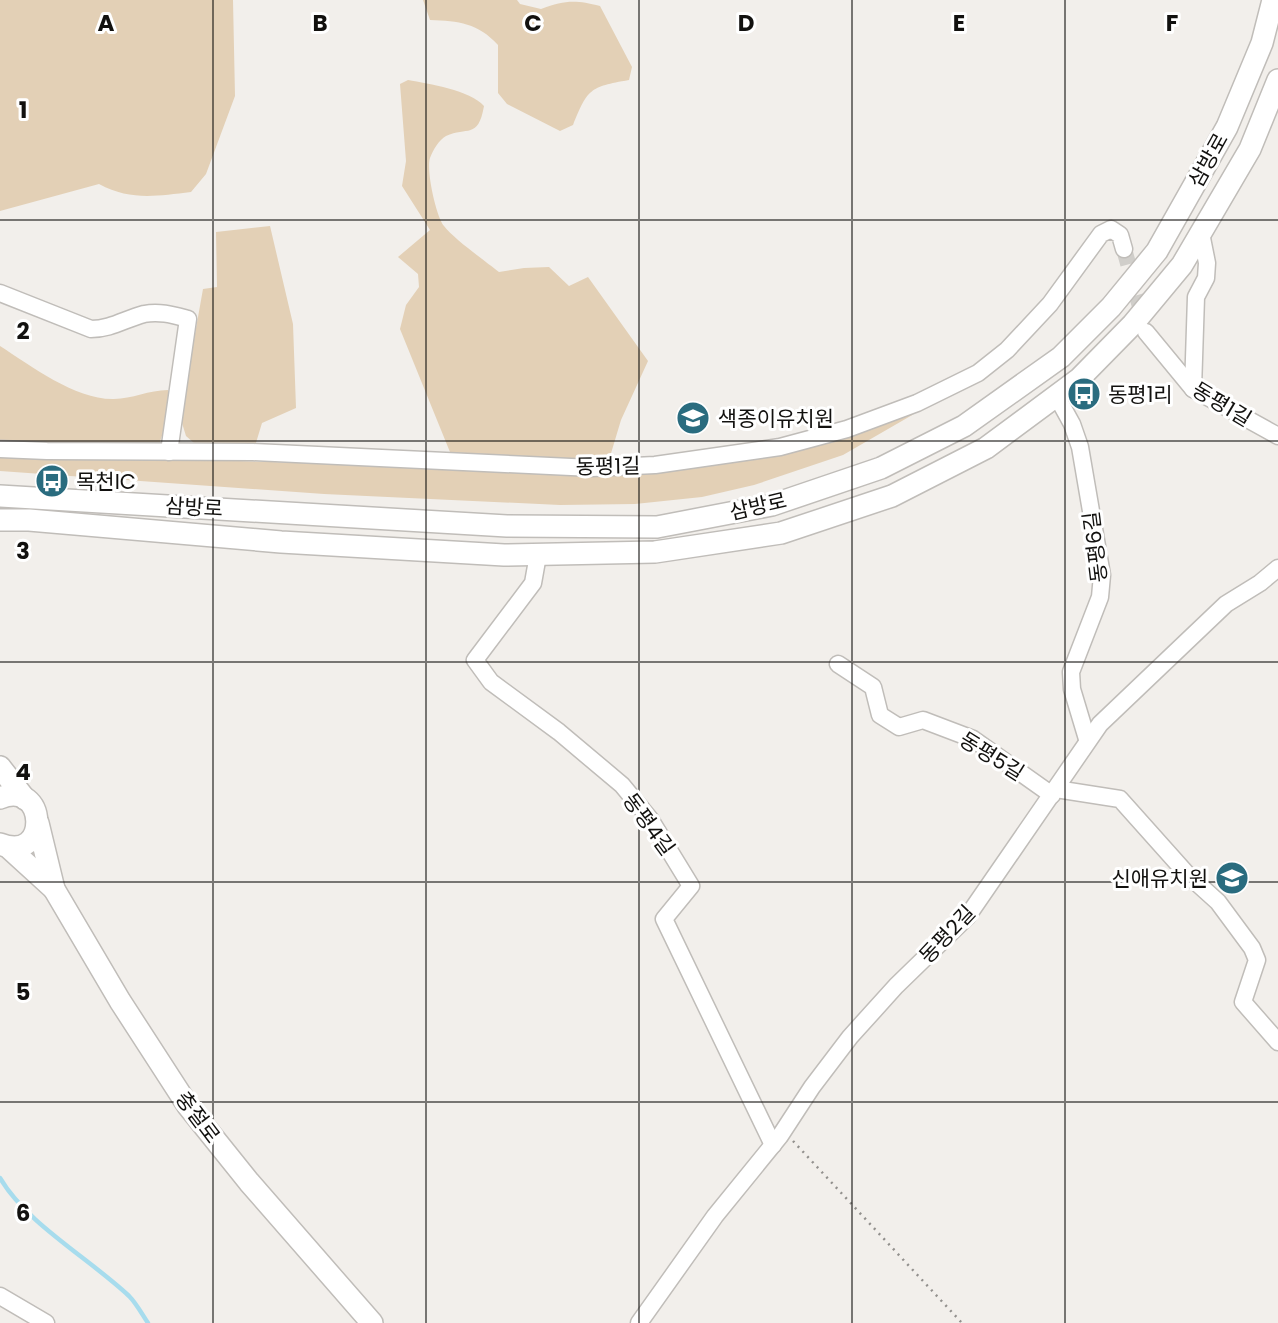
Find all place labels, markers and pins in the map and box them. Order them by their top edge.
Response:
bus stop icon: 동평1리 [1065,375,1103,413]
place label: 동평1리 [1108,380,1173,409]
school or university icon: 색종이유치원 [674,399,712,437]
place label: 색종이유치원 [718,404,834,433]
bus stop icon: 목천IC [33,462,71,500]
place label: 목천IC [76,467,136,496]
school or university icon: 신애유치원 [1213,859,1251,897]
place label: 신애유치원 [1111,864,1208,893]

